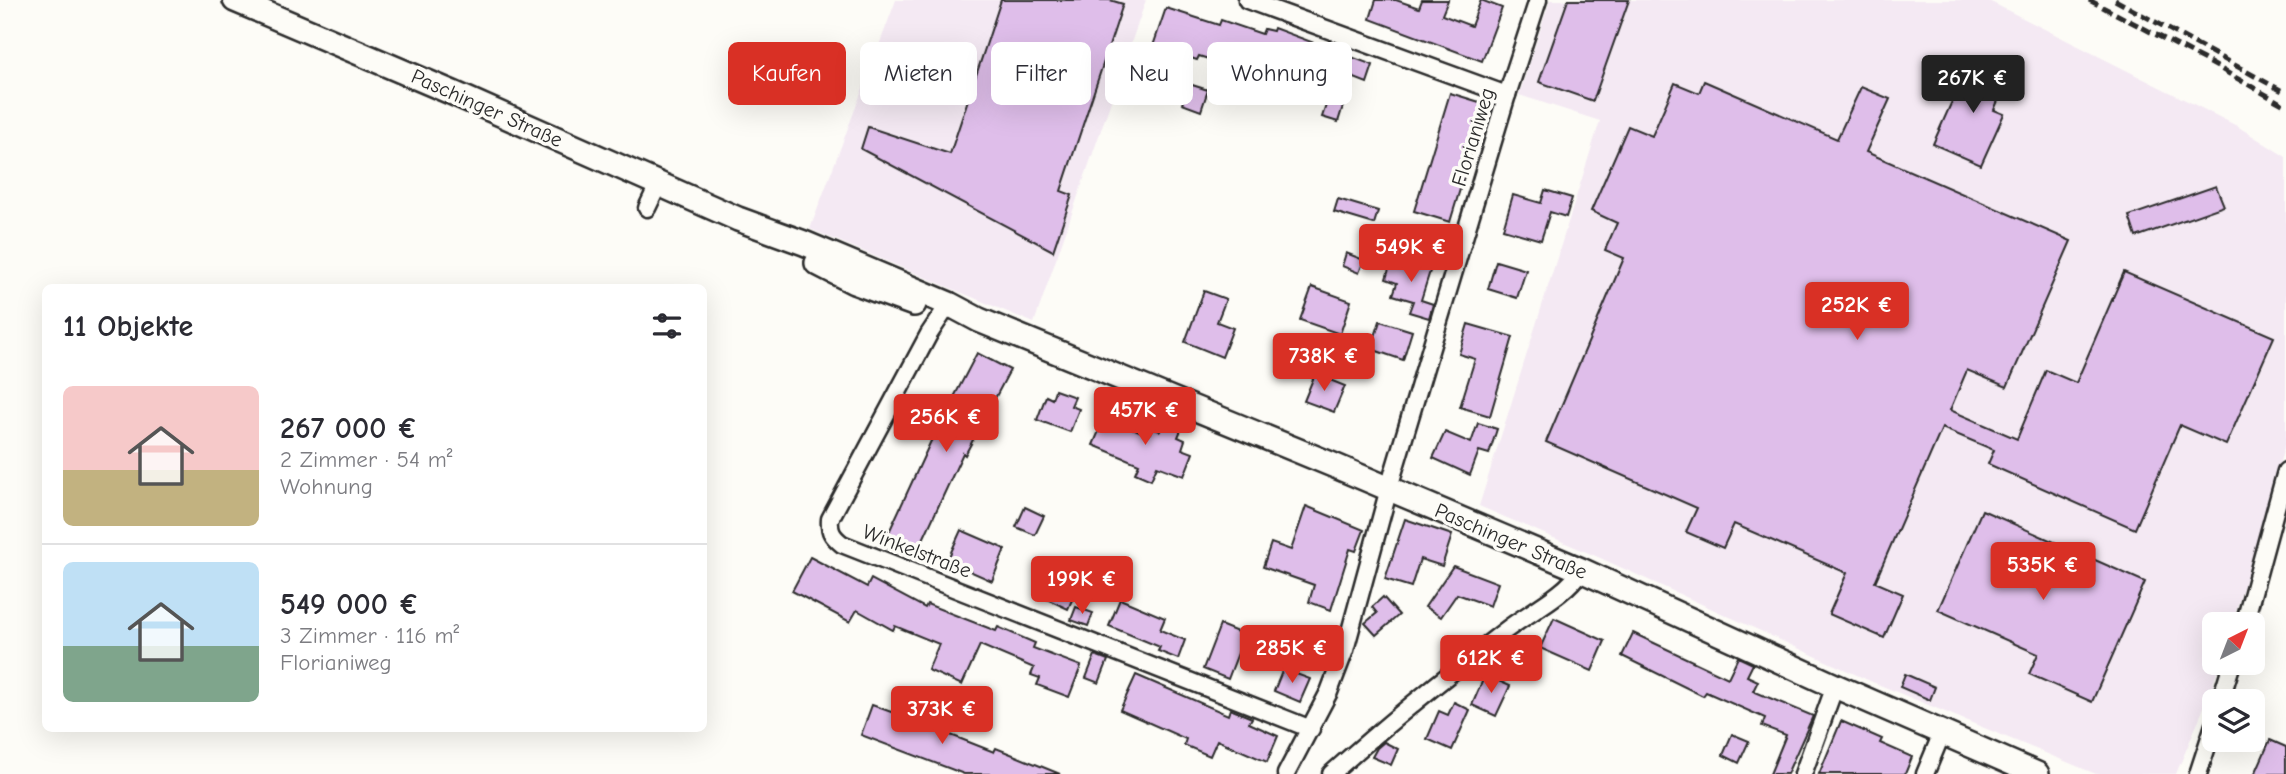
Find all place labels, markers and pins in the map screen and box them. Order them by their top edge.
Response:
pin: 267K € [1916,55,2030,115]
pin: 549K € [1354,224,1468,284]
pin: 252K € [1800,282,1914,342]
pin: 738K € [1267,334,1381,393]
pin: 457K € [1088,388,1202,447]
pin: 256K € [889,394,1003,454]
pin: 535K € [1986,542,2100,602]
pin: 199K € [1025,556,1139,616]
pin: 285K € [1235,626,1349,685]
pin: 612K € [1434,636,1548,695]
pin: 373K € [885,686,999,746]

